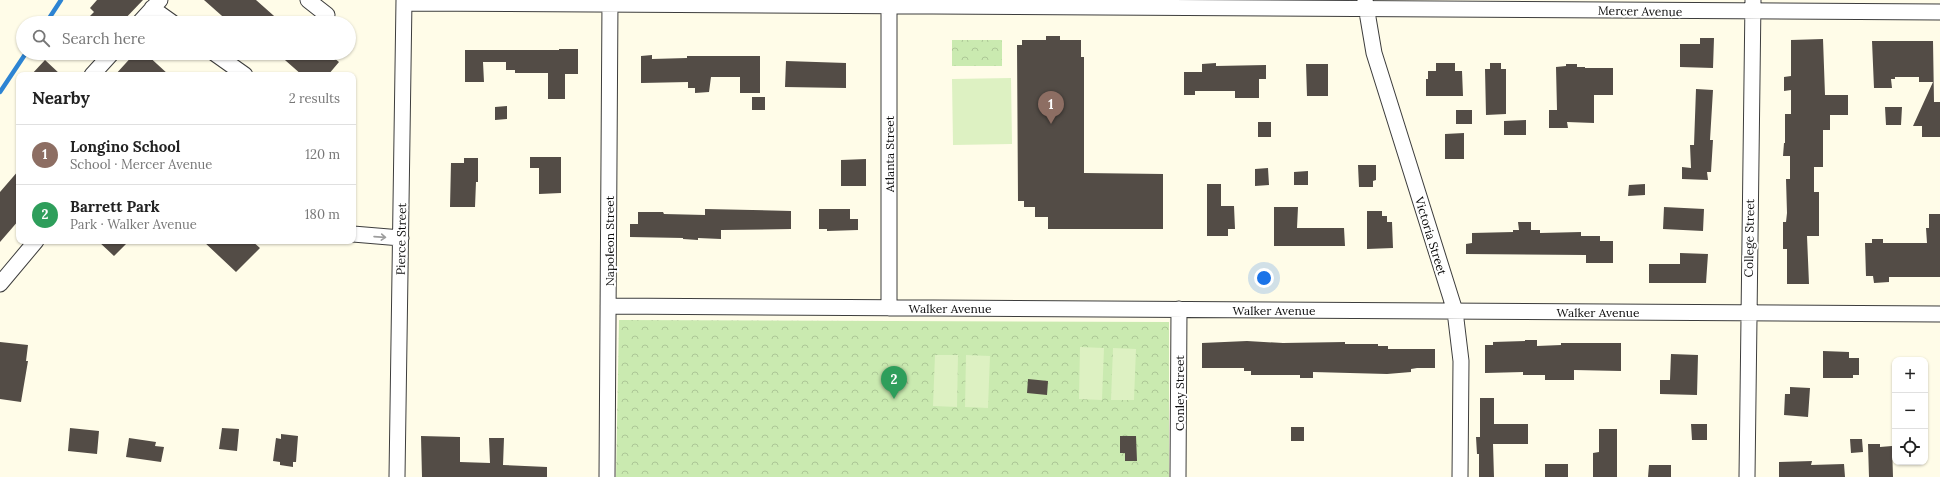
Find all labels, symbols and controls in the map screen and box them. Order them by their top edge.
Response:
street label: Mercer Avenue [1598,3,1683,19]
search box [16,16,356,60]
icon: search [30,27,52,49]
text: Search here [62,29,145,48]
text: Nearby [32,87,90,109]
text: 2 results [289,90,340,107]
pin: 1 [1038,91,1064,124]
street label: Atlanta Street [882,115,897,193]
text: Longino School [70,137,180,156]
text: 1 [42,146,48,163]
text: 120 m [305,146,340,163]
text: School · Mercer Avenue [70,156,212,173]
street label: Victoria Street [1412,194,1450,277]
street label: Napoleon Street [602,195,617,286]
text: Barrett Park [70,197,160,216]
street label: College Street [1741,198,1757,277]
street label: Pierce Street [393,202,409,275]
text: 2 [42,206,48,223]
text: 180 m [305,206,340,223]
text: Park · Walker Avenue [70,216,197,233]
one-way arrow [373,233,386,240]
your location [1254,268,1274,288]
street label: Walker Avenue [909,301,992,316]
street label: Walker Avenue [1233,303,1316,318]
street label: Walker Avenue [1557,305,1640,320]
street label: Conley Street [1172,355,1187,431]
map controls [1892,357,1928,465]
button: + [1892,357,1928,393]
pin: 2 [881,366,907,399]
button: − [1892,393,1928,429]
button: locate [1892,429,1928,465]

